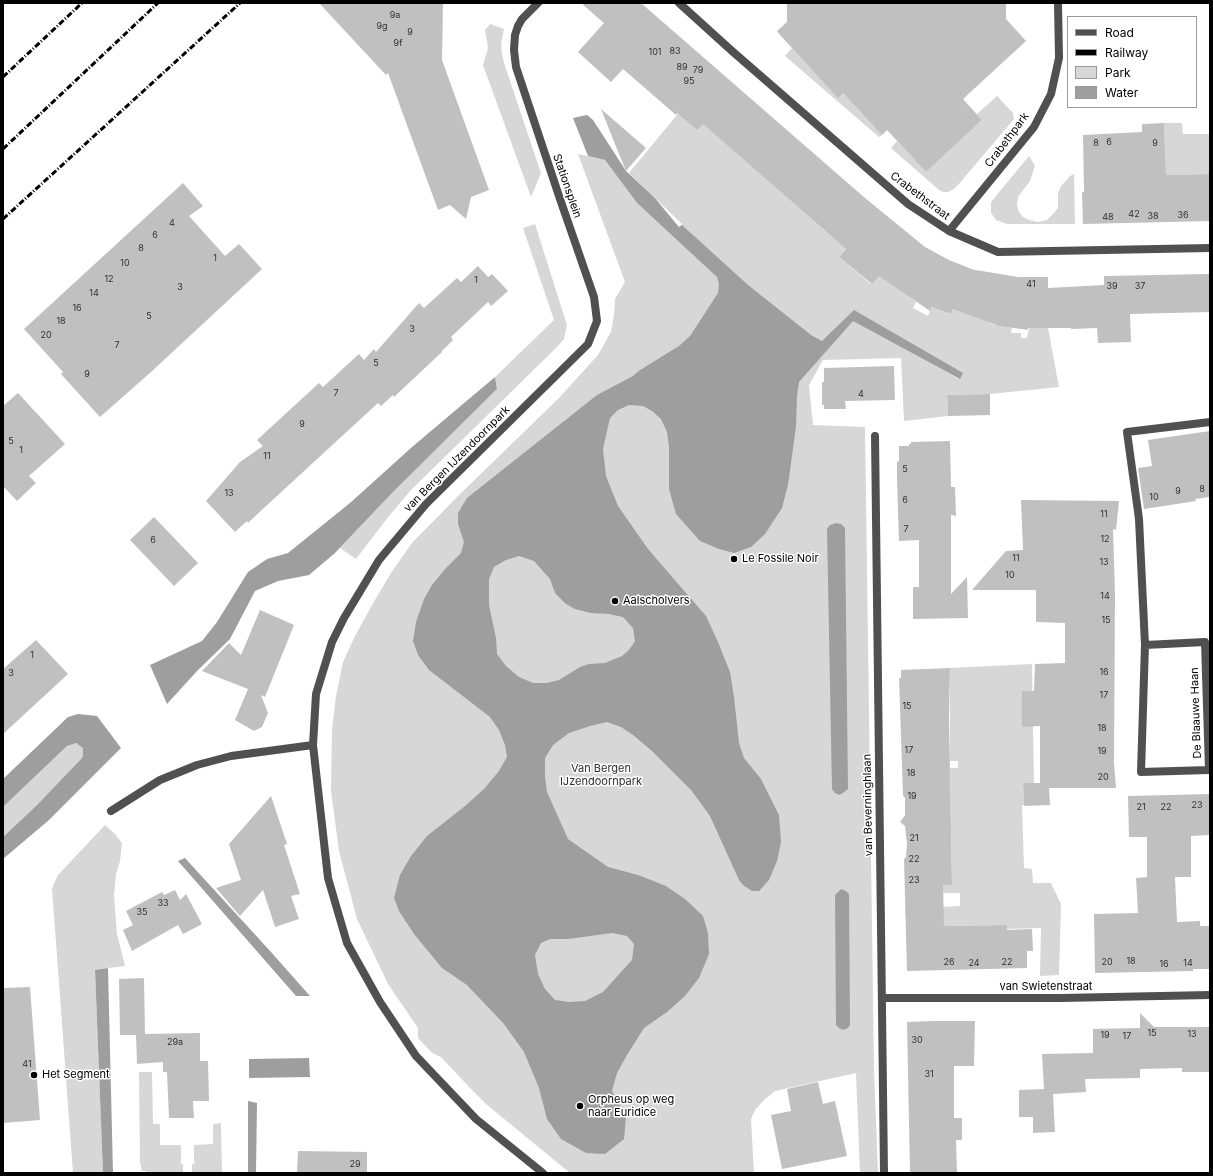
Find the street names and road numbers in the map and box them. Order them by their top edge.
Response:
street label: Crabethpark [982,110,1032,170]
street label: Stationsplein [550,152,584,220]
street label: Crabethstraat [888,169,952,223]
street label: van Bergen IJzendoornpark [401,403,513,515]
street label: De Blaauwe Haan [1188,667,1204,759]
street label: van Beverninghlaan [861,754,875,856]
street label: van Swietenstraat [1000,980,1092,994]

